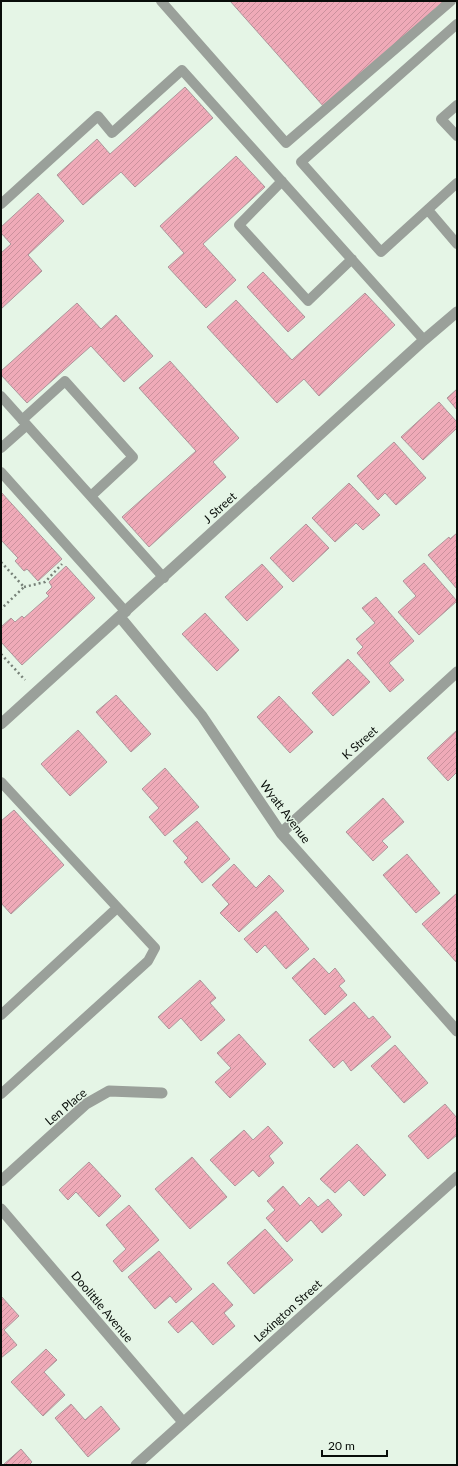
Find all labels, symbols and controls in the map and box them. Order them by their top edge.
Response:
street label: J Street [200,488,240,527]
street label: K Street [339,722,381,762]
street label: Wyatt Avenue [257,777,314,846]
street label: Len Place [42,1085,90,1128]
street label: Doolittle Avenue [68,1268,136,1345]
street label: Lexington Street [251,1276,325,1345]
scale bar [322,1432,387,1458]
text: 20 m [328,1438,355,1453]

